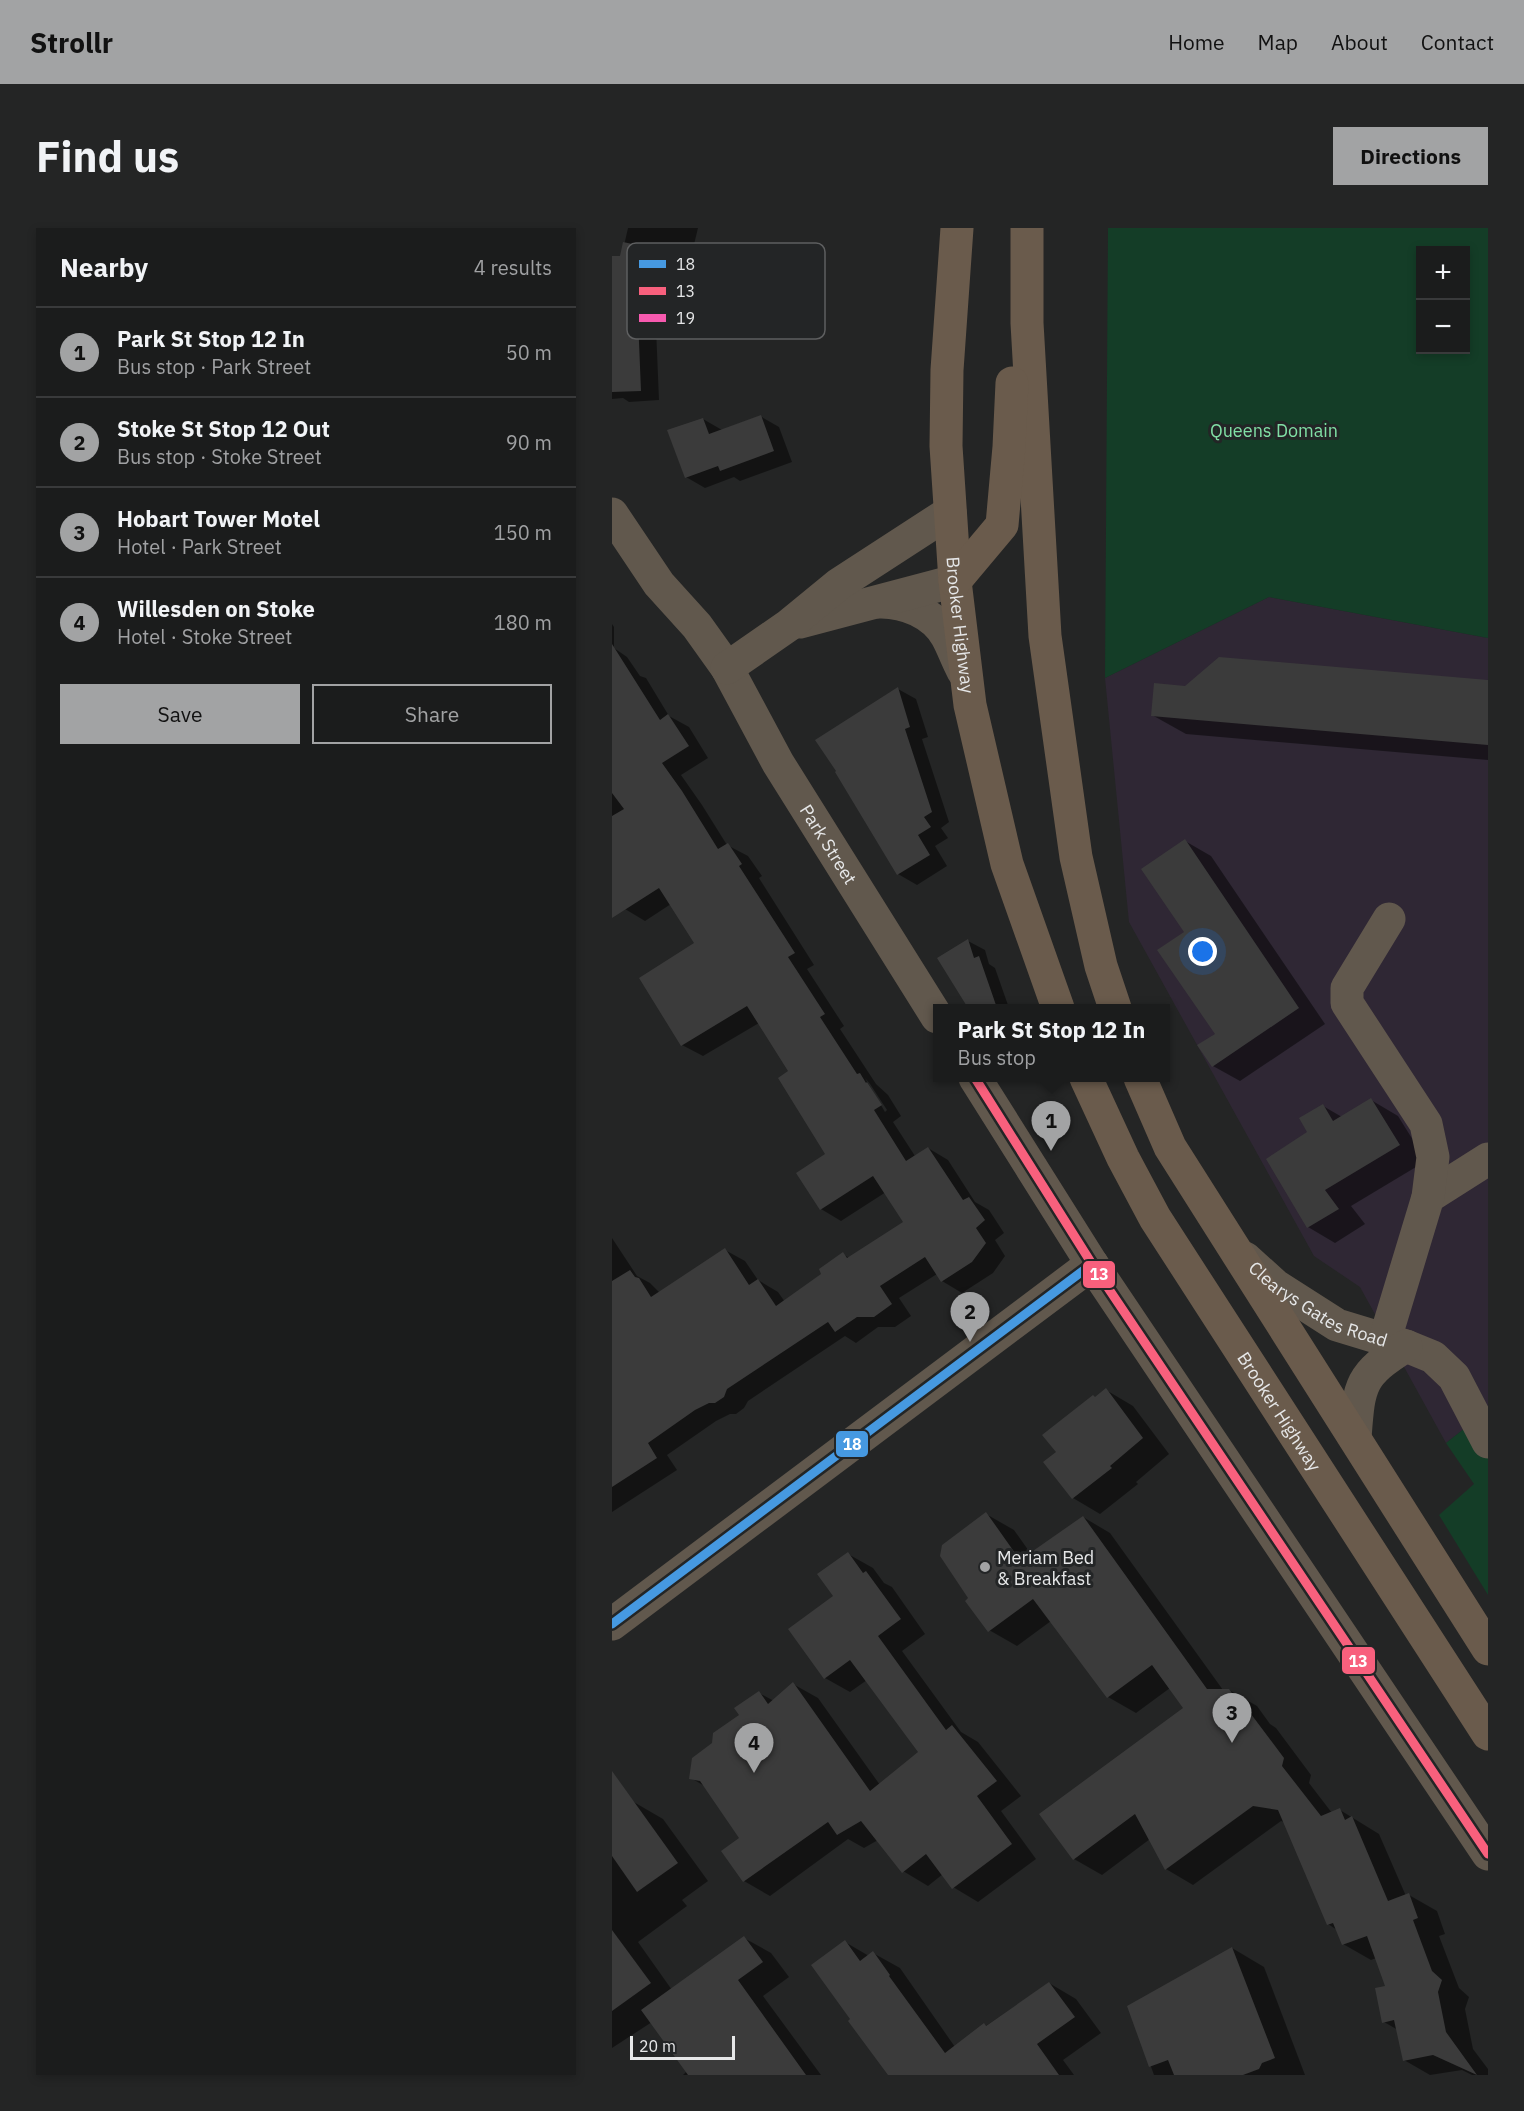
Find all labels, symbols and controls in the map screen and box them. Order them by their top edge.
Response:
text: Strollr [30,24,113,61]
text: Home [1168,28,1225,56]
text: Map [1258,28,1298,56]
text: About [1331,28,1388,56]
text: Contact [1421,28,1494,56]
button: Directions [1333,127,1488,185]
text: Find us [36,129,179,184]
legend [627,243,825,339]
map controls [1416,246,1470,354]
button: + [1416,246,1470,300]
text: Nearby [60,250,148,284]
text: 4 results [474,254,552,281]
text: 18 [676,254,695,274]
text: 13 [676,281,695,301]
button: − [1416,300,1470,354]
text: 19 [676,308,695,328]
text: Park St Stop 12 In [117,324,305,353]
text: 1 [74,339,86,366]
text: 50 m [506,339,552,366]
text: Bus stop · Park Street [117,353,311,380]
text: Stoke St Stop 12 Out [117,414,330,443]
park label: Queens Domain [1210,419,1338,442]
text: 2 [74,429,86,456]
text: 90 m [506,429,552,456]
text: Bus stop · Stoke Street [117,443,322,470]
text: Hobart Tower Motel [117,504,320,533]
text: 3 [74,519,86,546]
text: 150 m [494,519,552,546]
text: Hotel · Park Street [117,533,282,560]
street label: Brooker Highway [942,556,980,695]
text: Willesden on Stoke [117,594,315,623]
text: 4 [74,609,86,636]
text: 180 m [494,609,552,636]
text: Hotel · Stoke Street [117,623,292,650]
button: Save [60,684,300,744]
button: Share [312,684,552,744]
street label: Park Street [795,800,862,888]
your location [1188,937,1217,966]
popup [933,1004,1170,1082]
text: Park St Stop 12 In [958,1015,1145,1044]
text: Bus stop [958,1044,1036,1071]
pin: 1 [1032,1102,1070,1151]
street label: Clearys Gates Road [1244,1256,1390,1351]
line badge: 13 [1082,1260,1116,1289]
text: 13 [1089,1264,1109,1284]
pin: 2 [950,1292,990,1342]
street label: Brooker Highway [1233,1347,1327,1475]
line badge: 18 [835,1430,869,1458]
text: 18 [842,1434,862,1454]
place label: Meriam Bed & Breakfast [997,1546,1094,1590]
marker: Meriam Bed & Breakfast [978,1560,992,1574]
line badge: 13 [1341,1646,1376,1675]
text: 13 [1348,1651,1368,1671]
pin: 3 [1212,1694,1252,1743]
pin: 4 [734,1724,774,1773]
scale bar [630,2033,735,2060]
text: 20 m [639,2036,676,2056]

